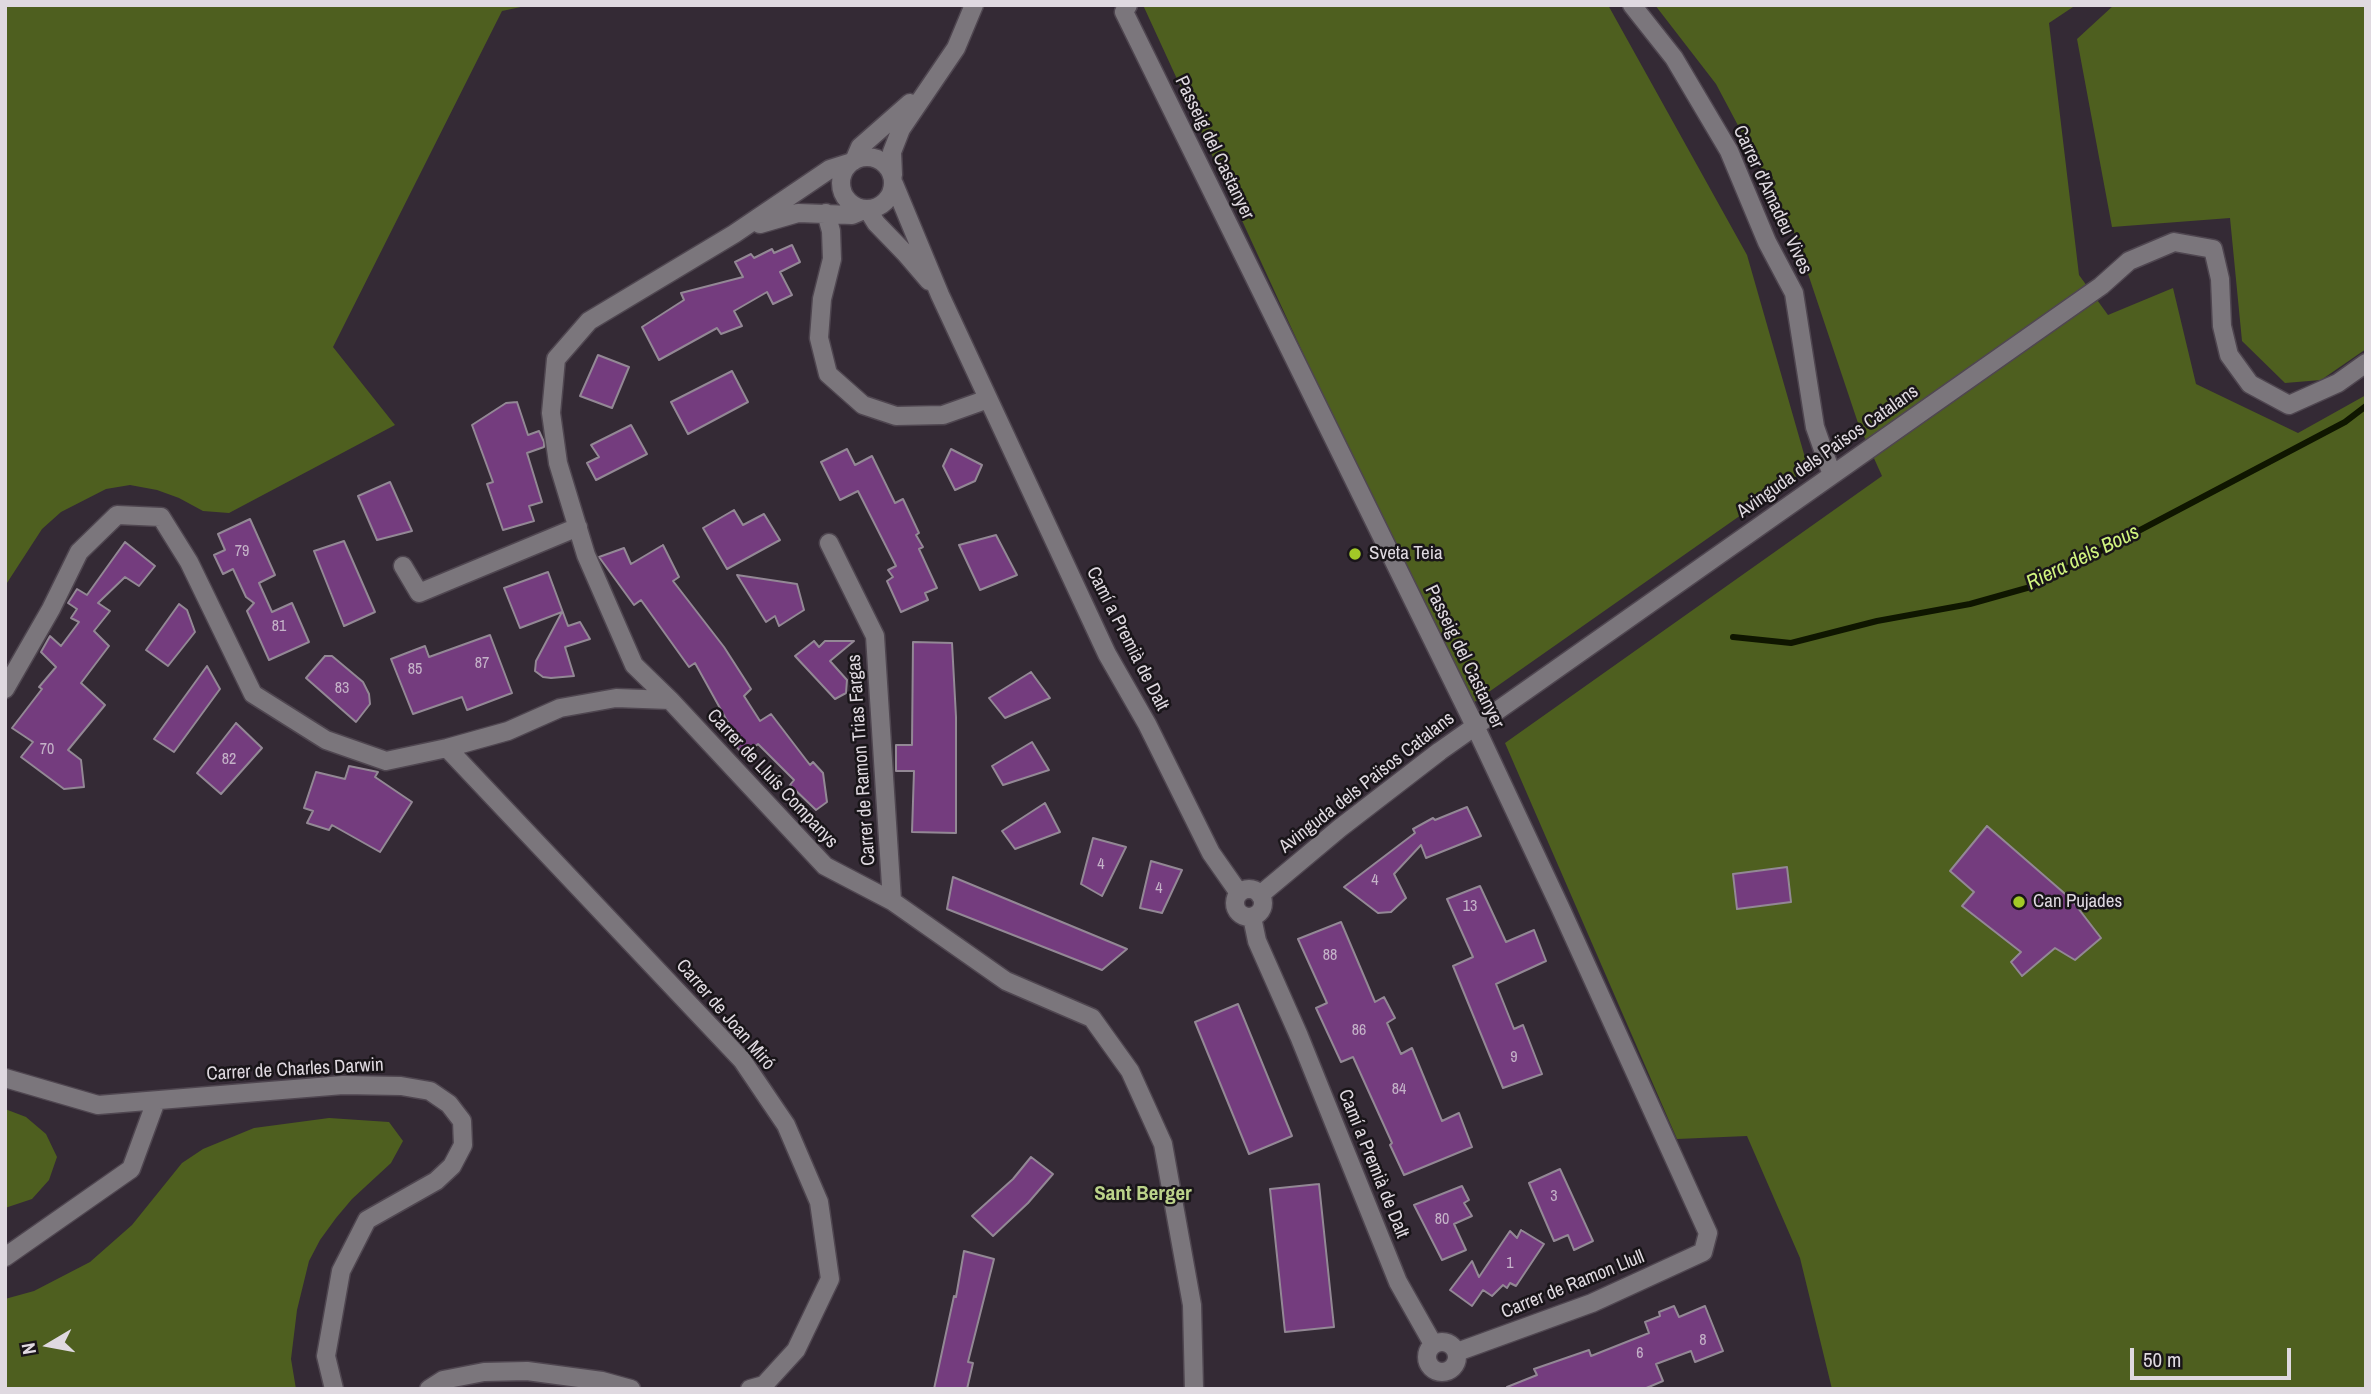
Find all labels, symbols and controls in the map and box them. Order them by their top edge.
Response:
street label: Passeig del Castanyer [1169,73,1259,223]
street label: Carrer d'Amadeu Vives [1728,122,1816,278]
street label: Avinguda dels Països Catalans [1733,381,1923,523]
water label: Riera dels Bous [2022,520,2144,596]
house number: 79 [235,542,249,562]
place label: Sveta Teia [1369,543,1443,565]
marker: Sveta Teia [1347,546,1363,562]
street label: Camí a Premià de Dalt [1081,563,1173,715]
street label: Passeig del Castanyer [1419,582,1509,732]
house number: 81 [272,617,286,637]
house number: 87 [475,654,489,674]
street label: Carrer de Ramon Trias Fargas [843,654,881,866]
house number: 85 [408,660,422,680]
house number: 83 [335,679,349,699]
street label: Carrer de Lluís Companys [702,705,842,853]
street label: Avinguda dels Països Catalans [1275,707,1459,859]
house number: 70 [40,740,54,760]
house number: 82 [222,750,236,770]
house number: 4 [1097,855,1105,875]
house number: 4 [1371,871,1379,891]
house number: 4 [1155,879,1163,899]
place label: Can Pujades [2033,891,2122,913]
marker: Can Pujades [2011,894,2027,910]
house number: 13 [1463,897,1477,917]
house number: 88 [1323,946,1337,966]
street label: Carrer de Joan Miró [671,955,779,1075]
house number: 86 [1352,1021,1366,1041]
house number: 9 [1510,1048,1518,1068]
street label: Carrer de Charles Darwin [206,1054,384,1086]
house number: 84 [1392,1080,1406,1100]
street label: Camí a Premià de Dalt [1333,1086,1413,1242]
district label: Sant Berger [1094,1181,1192,1207]
house number: 3 [1550,1187,1558,1207]
house number: 80 [1435,1210,1449,1230]
street label: Carrer de Ramon Llull [1498,1246,1648,1324]
house number: 1 [1506,1254,1514,1274]
north arrow [14,1310,84,1380]
house number: 8 [1699,1331,1707,1351]
scale bar [2133,1334,2294,1378]
text: N [15,1341,42,1356]
house number: 6 [1636,1344,1644,1364]
text: 50 m [2143,1345,2181,1374]

